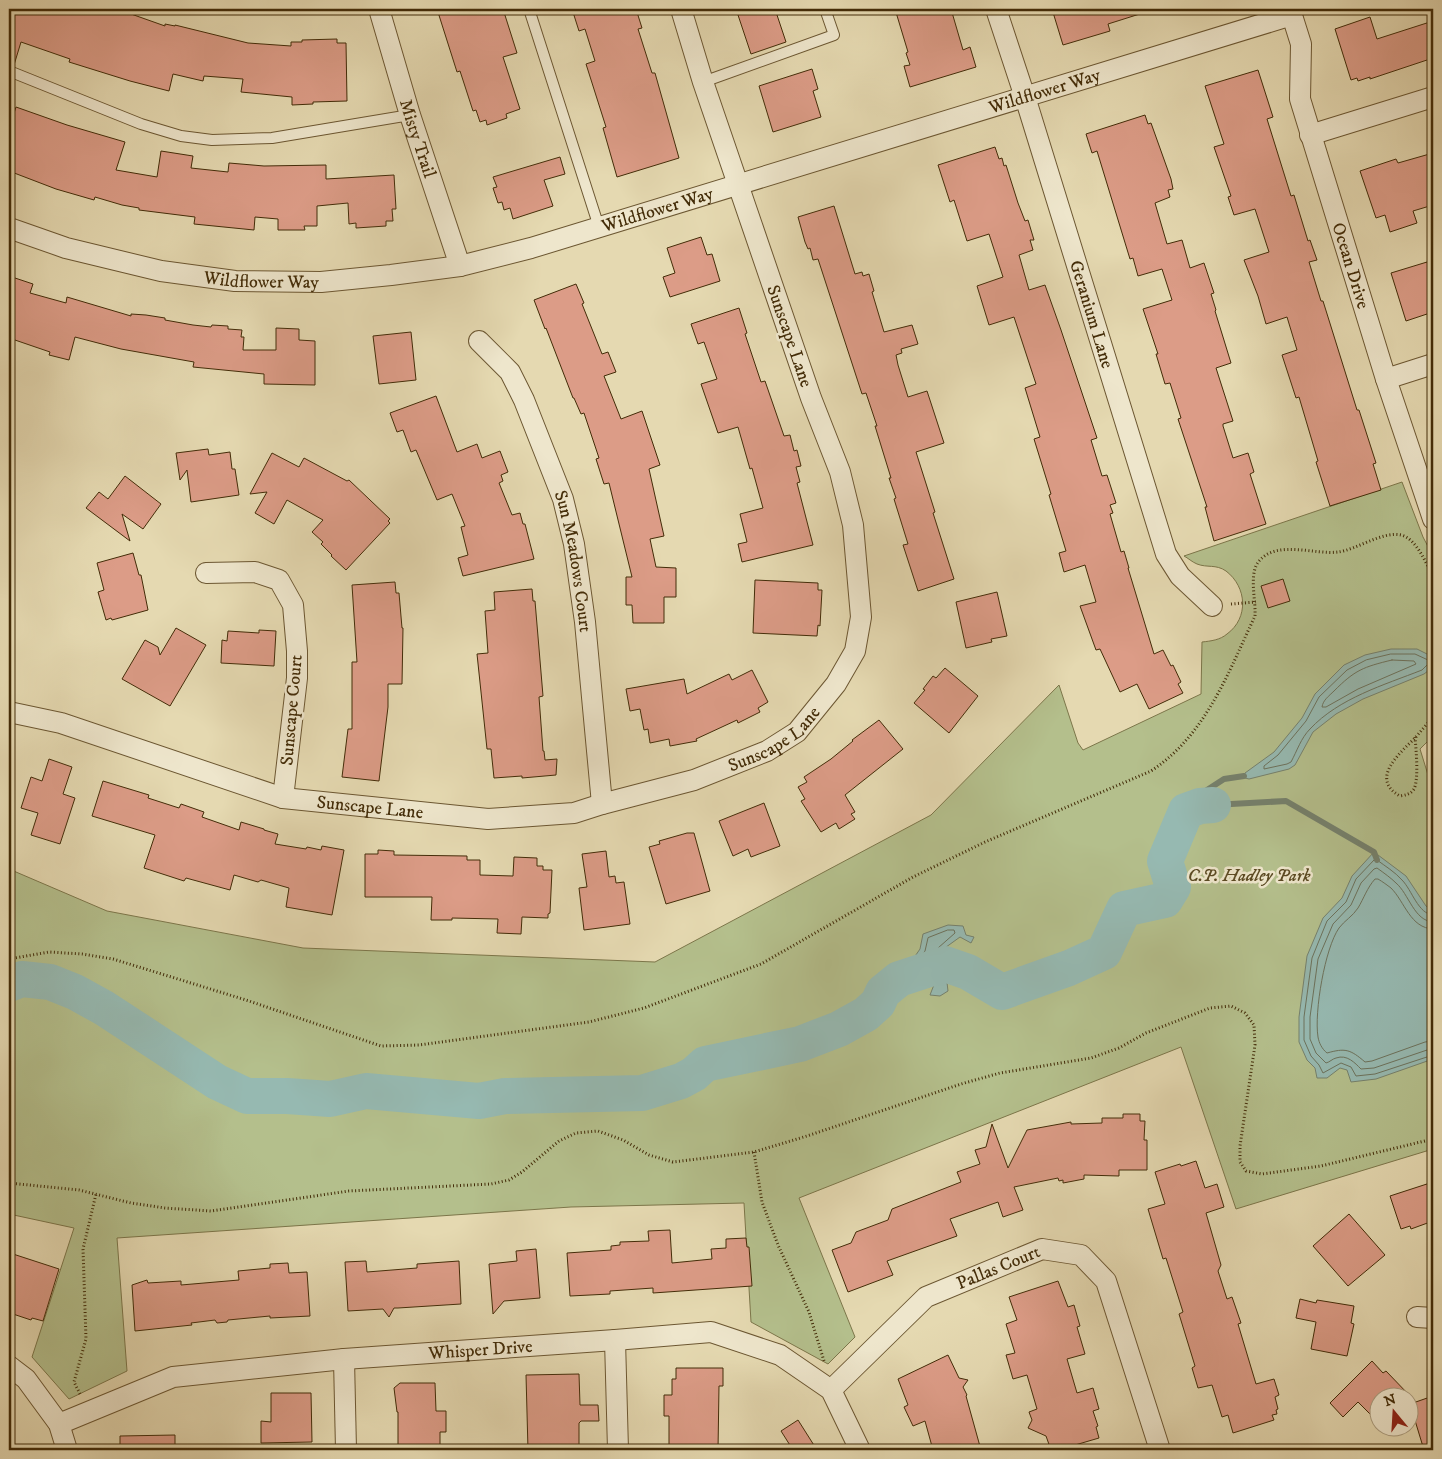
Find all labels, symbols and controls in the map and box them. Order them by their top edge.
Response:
street label: Wildflower Way [985,64,1104,119]
street label: Misty Trail [394,97,440,181]
street label: Wildflower Way [598,183,716,238]
street label: Ocean Drive [1327,220,1374,312]
street label: Geranium Lane [1064,258,1118,371]
street label: Wildflower Way [201,267,319,294]
street label: Sunscape Lane [761,282,817,390]
street label: Sun Meadows Court [549,487,596,634]
street label: Sunscape Court [276,654,308,766]
street label: Sunscape Lane [725,702,825,777]
street label: Sunscape Lane [316,792,424,824]
park label: C.P. Hadley Park [1187,865,1311,887]
street label: Pallas Court [953,1241,1044,1295]
street label: Whisper Drive [427,1336,533,1365]
north arrow [1370,1386,1420,1436]
text: N [1382,1390,1399,1411]

